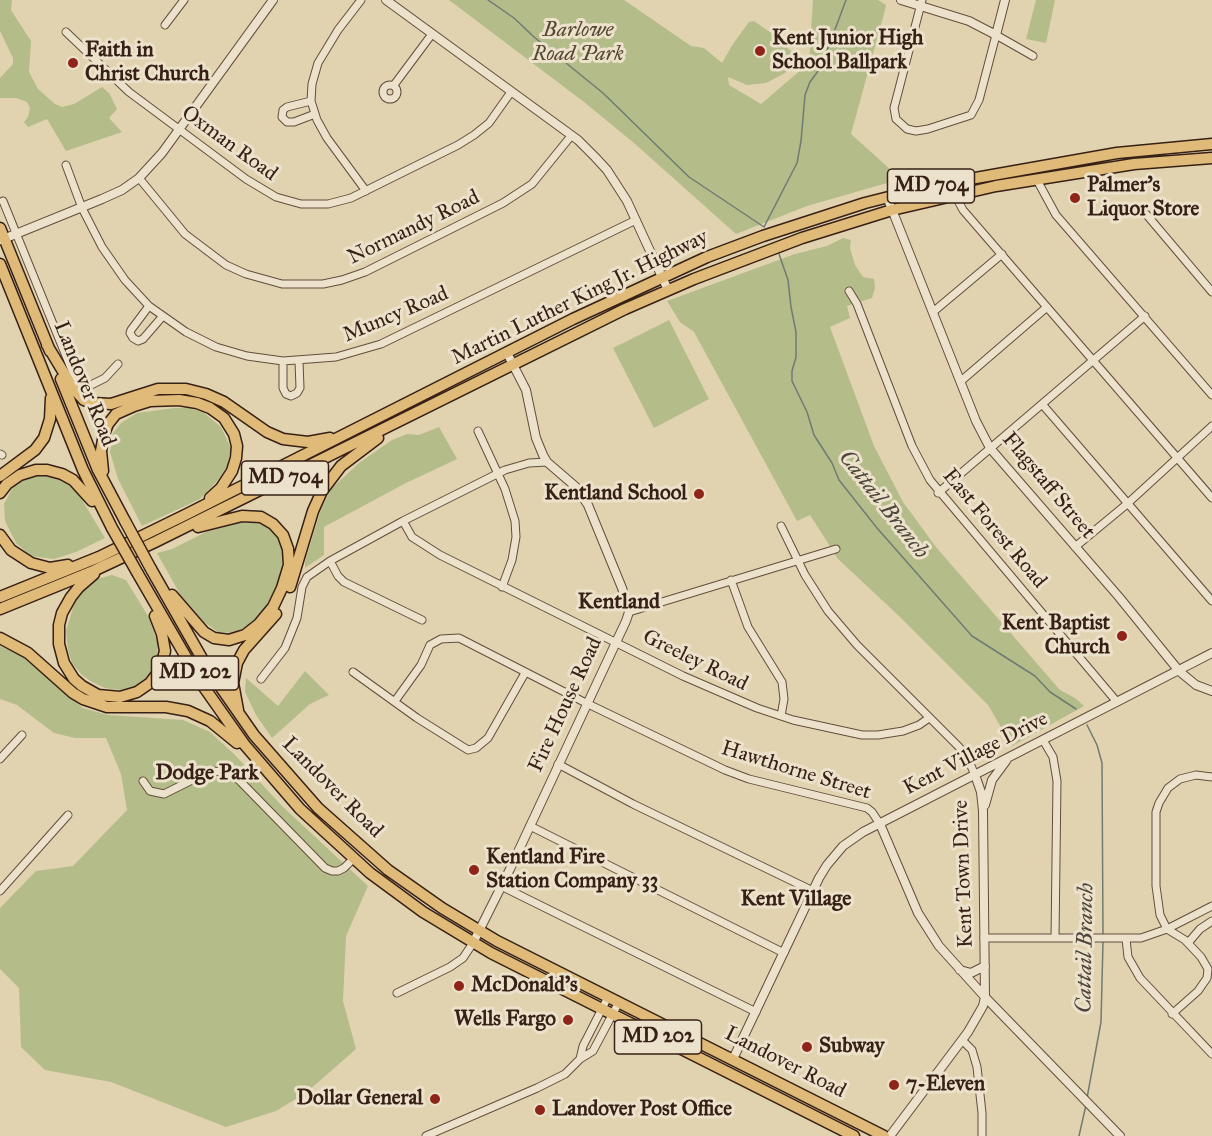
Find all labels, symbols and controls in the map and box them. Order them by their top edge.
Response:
park label: Barlowe Road Park [532,18,624,68]
place label: Kent Junior High School Ballpark [772,26,923,76]
place label: Faith in Christ Church [85,38,210,88]
marker: Kent Junior High School Ballpark [753,44,767,58]
marker: Faith in Christ Church [66,56,80,70]
street label: Oxman Road [176,101,282,187]
road number: MD 704 [888,169,974,203]
place label: Palmer’s Liquor Store [1087,173,1199,223]
street label: Normandy Road [344,185,484,271]
marker: Palmer’s Liquor Store [1068,191,1082,205]
street label: Martin Luther King Jr. Highway [448,225,712,371]
street label: Muncy Road [340,282,452,348]
street label: Landover Road [47,318,121,450]
street label: Flagstaff Street [996,428,1100,544]
water label: Cattail Branch [833,446,933,564]
road number: MD 704 [242,461,328,495]
street label: East Forest Road [937,464,1051,594]
place label: Kentland School [544,481,687,507]
marker: Kentland School [692,487,706,501]
district label: Kentland [578,590,660,616]
place label: Kent Baptist Church [1002,611,1110,661]
street label: Greeley Road [638,625,752,697]
marker: Kent Baptist Church [1115,629,1129,643]
street label: Fire House Road [524,634,608,776]
road number: MD 202 [152,656,238,690]
street label: Kent Village Drive [900,707,1052,801]
street label: Landover Road [276,732,388,844]
street label: Hawthorne Street [718,736,874,806]
district label: Dodge Park [155,761,259,787]
street label: Kent Town Drive [949,800,979,948]
place label: Kentland Fire Station Company 33 [486,845,658,895]
marker: Kentland Fire Station Company 33 [467,863,481,877]
water label: Cattail Branch [1072,883,1100,1013]
district label: Kent Village [741,887,851,913]
place label: McDonald's [471,973,578,999]
marker: McDonald's [452,979,466,993]
place label: Wells Fargo [454,1007,556,1033]
marker: Wells Fargo [561,1013,575,1027]
road number: MD 202 [614,1020,702,1054]
street label: Landover Road [720,1022,850,1104]
place label: Subway [819,1034,884,1060]
marker: Subway [800,1040,814,1054]
place label: 7-Eleven [906,1072,985,1098]
marker: 7-Eleven [887,1078,901,1092]
place label: Dollar General [297,1086,423,1112]
marker: Dollar General [428,1092,442,1106]
place label: Landover Post Office [552,1097,732,1123]
marker: Landover Post Office [533,1103,547,1117]

